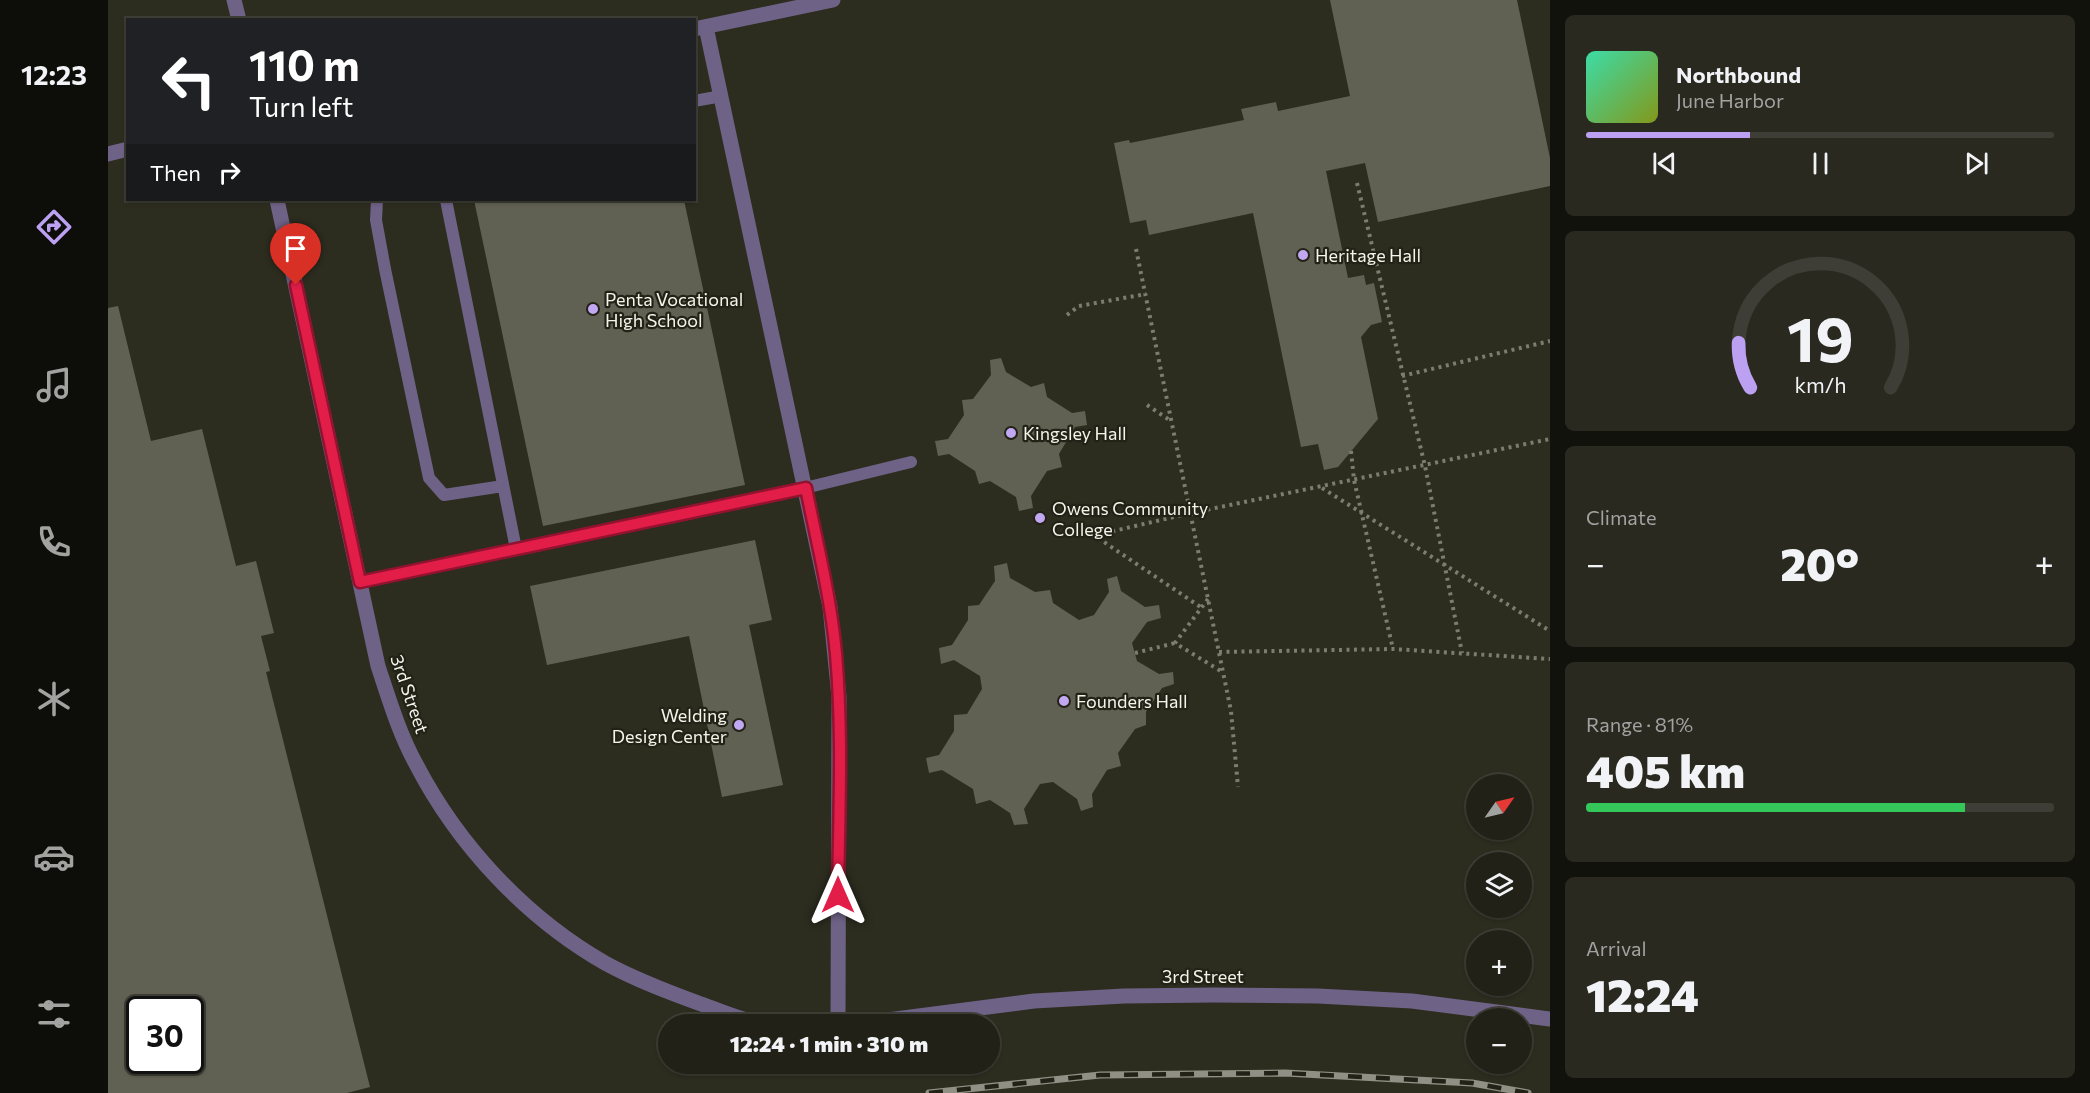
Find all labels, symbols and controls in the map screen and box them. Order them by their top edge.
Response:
text: 110 m [249,38,360,90]
icon: left [150,42,228,120]
text: 12:23 [21,58,87,91]
text: Northbound [1676,61,1801,88]
text: June Harbor [1676,88,1784,112]
text: Turn left [249,90,353,123]
icon: previous [1648,147,1681,180]
icon: pause [1804,147,1837,180]
icon: next [1960,147,1993,180]
icon: right [213,156,246,189]
text: Then [150,159,201,186]
icon: directions [33,206,75,248]
pin [270,223,321,285]
icon: arrive [279,232,312,265]
place label: Heritage Hall [1315,244,1421,266]
marker: Heritage Hall [1296,248,1310,262]
place label: Penta Vocational High School [605,288,743,331]
text: 19 [1787,299,1853,375]
marker: Penta Vocational High School [586,302,600,316]
icon: music [33,364,75,406]
text: km/h [1794,371,1846,397]
place label: Kingsley Hall [1023,422,1127,444]
marker: Kingsley Hall [1004,426,1018,440]
place label: Owens Community College [1052,497,1208,540]
text: Climate [1586,505,1656,529]
marker: Owens Community College [1033,511,1047,525]
icon: phone [33,521,75,563]
text: 20° [1780,535,1859,590]
text: − [1586,542,1605,583]
text: + [2035,542,2054,583]
street label: 3rd Street [386,652,434,736]
icon: climate [33,678,75,720]
place label: Founders Hall [1076,690,1188,712]
marker: Founders Hall [1057,694,1071,708]
place label: Welding Design Center [612,704,727,747]
text: Range · 81% [1586,712,1693,736]
marker: Welding Design Center [732,718,746,732]
text: 405 km [1586,742,1745,797]
north arrow [1466,774,1532,840]
map controls [1466,774,1532,1074]
icon: car [33,836,75,878]
button: layers [1466,852,1532,918]
position arrow [806,863,870,927]
button: + [1466,930,1532,996]
text: Arrival [1586,936,1647,960]
street label: 3rd Street [1162,965,1244,987]
text: 12:24 [1586,966,1699,1021]
icon: filters [33,993,75,1035]
speed limit sign: 30 [126,996,204,1074]
button: − [1466,1008,1532,1074]
text: 12:24 · 1 min · 310 m [730,1030,928,1057]

